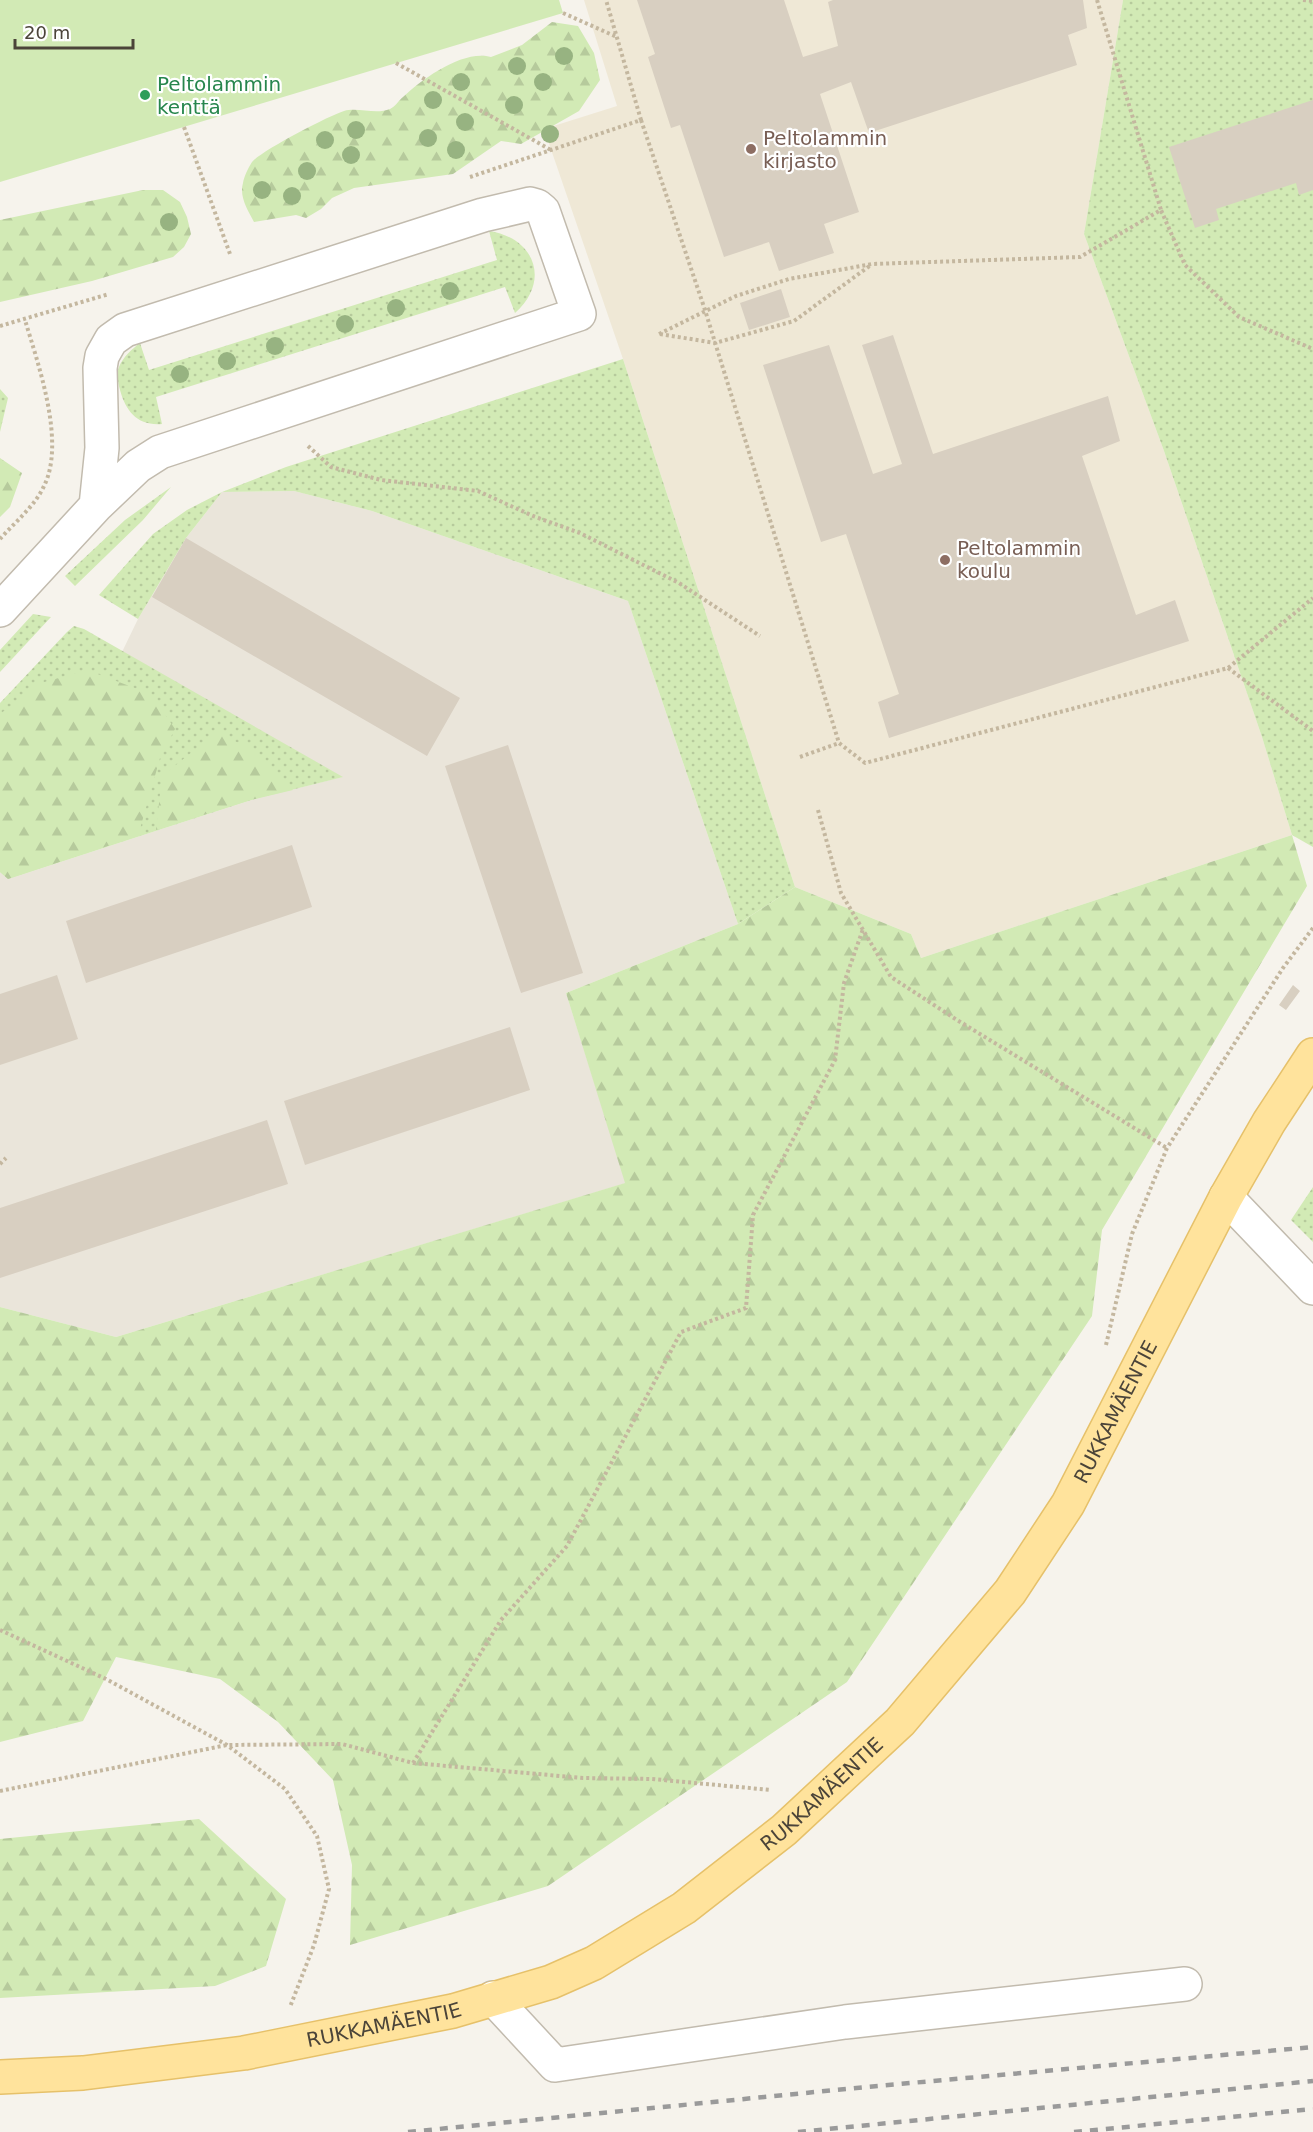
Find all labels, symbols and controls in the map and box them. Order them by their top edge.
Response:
scale bar [15,12,134,50]
text: 20 m [24,22,70,43]
place label: Peltolammin kenttä [157,72,281,119]
marker: Peltolammin kenttä [138,88,152,102]
place label: Peltolammin kirjasto [763,126,887,173]
marker: Peltolammin kirjasto [744,142,758,156]
place label: Peltolammin koulu [957,536,1081,583]
marker: Peltolammin koulu [938,553,952,567]
street label: RUKKAMÄENTIE [1069,1336,1162,1487]
street label: RUKKAMÄENTIE [756,1732,888,1856]
street label: RUKKAMÄENTIE [304,1997,464,2052]

